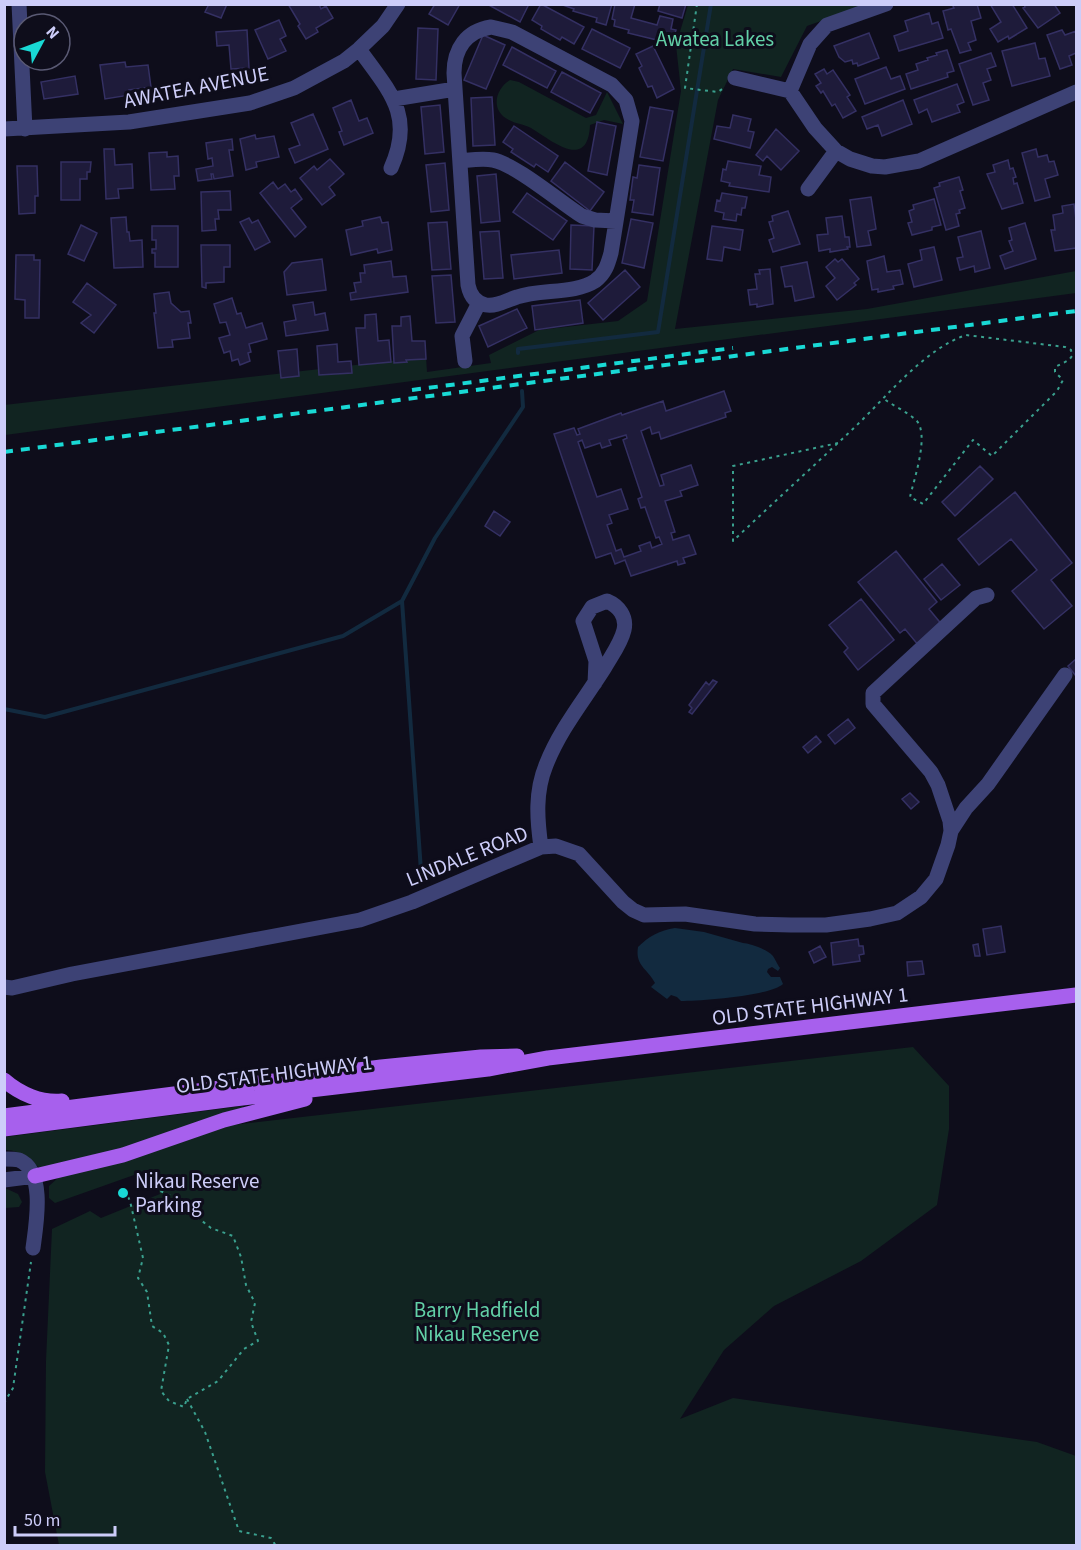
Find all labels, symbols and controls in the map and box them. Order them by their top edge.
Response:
north arrow [12,12,72,72]
text: N [41,22,64,44]
park label: Awatea Lakes [656,24,774,54]
street label: AWATEA AVENUE [121,58,271,116]
street label: LINDALE ROAD [402,818,532,894]
street label: OLD STATE HIGHWAY 1 [710,979,910,1033]
street label: OLD STATE HIGHWAY 1 [174,1047,374,1101]
place label: Nikau Reserve Parking [135,1166,259,1220]
marker: Nikau Reserve Parking [116,1186,130,1200]
park label: Barry Hadfield Nikau Reserve [414,1295,540,1349]
scale bar [15,1499,116,1537]
text: 50 m [24,1508,60,1533]

